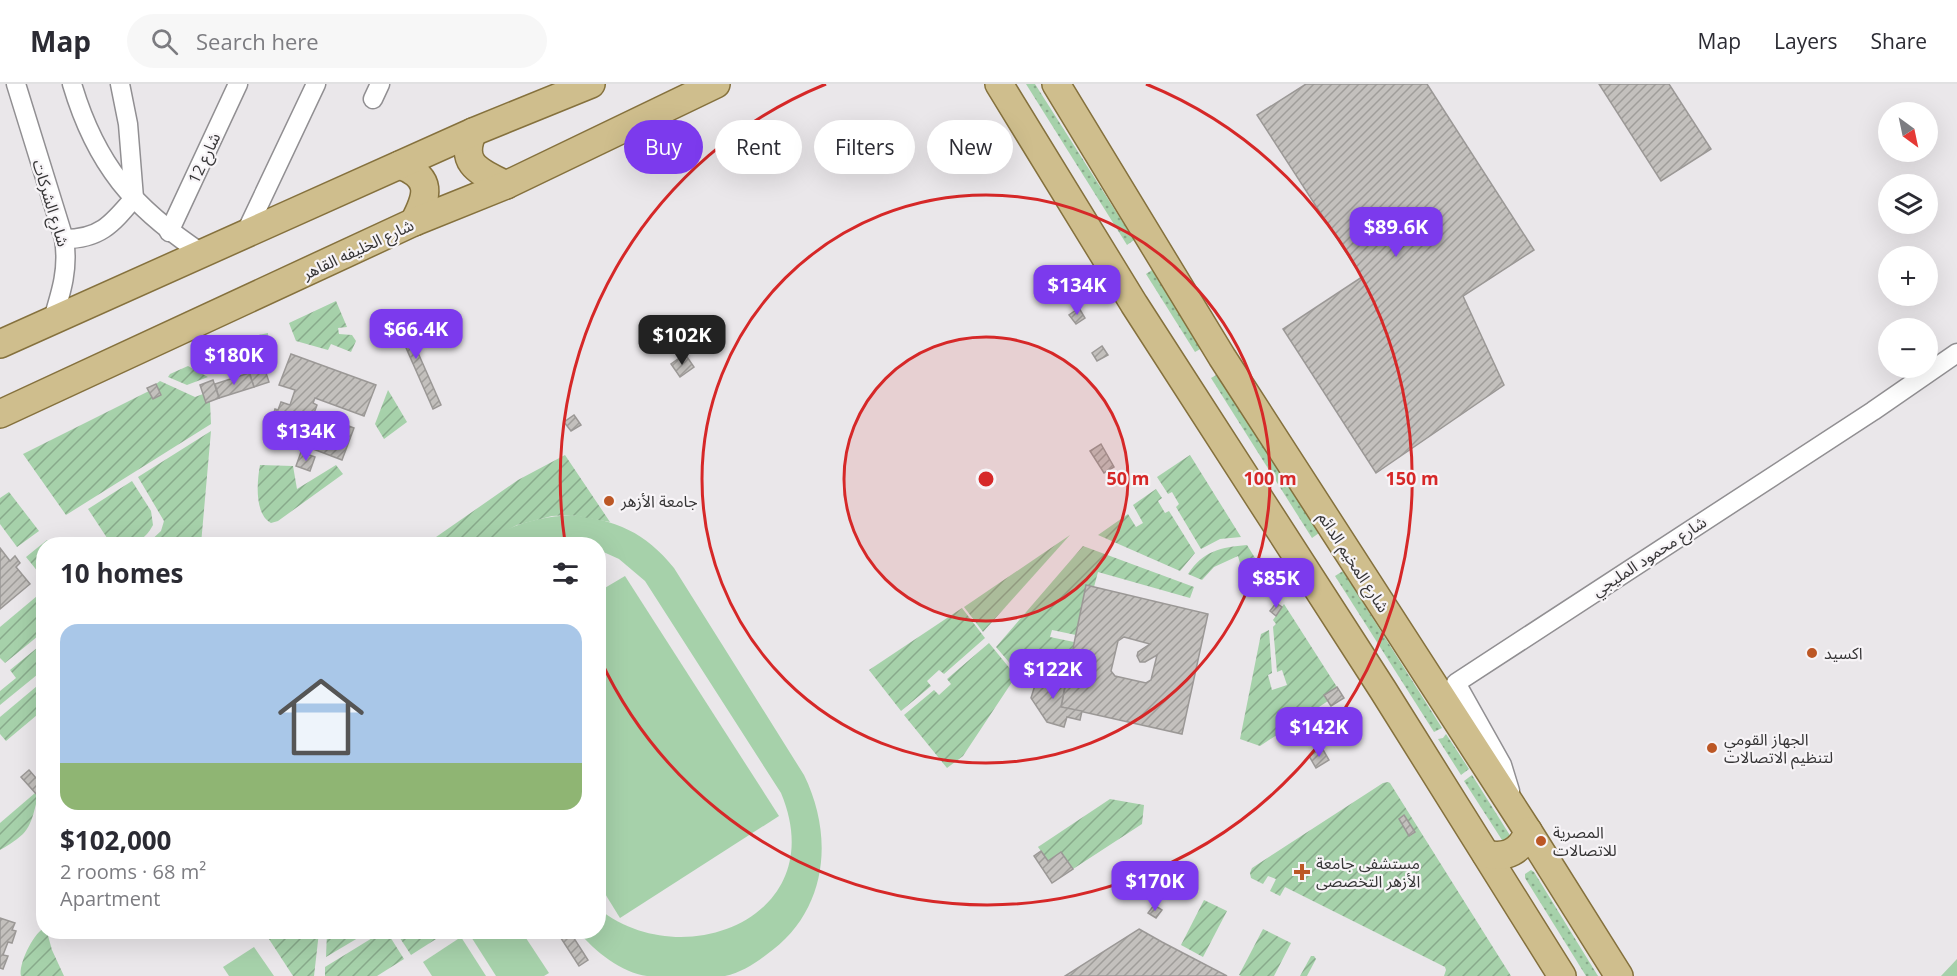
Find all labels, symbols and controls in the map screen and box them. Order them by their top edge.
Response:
search box [127,14,547,68]
text: Map [30,22,91,60]
icon: search [148,25,181,58]
text: Search here [196,26,319,56]
text: Map [1698,27,1741,55]
text: Layers [1774,27,1838,55]
text: Share [1871,27,1927,55]
north arrow [1878,102,1938,162]
map controls [1878,102,1938,378]
chip: Buy [624,120,703,174]
chip: Rent [715,120,802,174]
chip: Filters [814,120,915,174]
chip: New [927,120,1013,174]
street label: شارع 12 [183,129,227,188]
street label: شارع الشركات [25,157,75,250]
button: layers [1878,174,1938,234]
pin: $89.6K [1347,207,1445,258]
text: $89.6K [1364,213,1428,240]
street label: شارع الخليفه القاهر [298,214,418,287]
button: + [1878,246,1938,306]
pin: $134K [1035,265,1119,316]
text: $134K [1047,271,1107,298]
pin: $66.4K [367,309,465,360]
text: $66.4K [384,315,448,342]
pin: $102K [640,315,724,366]
button: − [1878,318,1938,378]
text: $102K [652,321,712,348]
pin: $180K [192,335,276,386]
text: $180K [204,341,264,368]
pin: $134K [264,411,348,462]
text: $134K [276,417,336,444]
text: 50 m [1107,466,1149,490]
text: 100 m [1243,466,1297,490]
text: 150 m [1385,466,1439,490]
centre of rings [976,469,996,489]
place label: جامعة الأزهر [620,490,698,512]
marker: جامعة الأزهر [602,494,616,508]
street label: شارع المخيم الدائم [1312,508,1395,617]
street label: شارع محمود المليجي [1587,511,1712,603]
text: 10 homes [60,555,184,591]
icon: filters [549,557,582,590]
pin: $85K [1240,558,1312,609]
text: $85K [1252,564,1300,591]
place label: اكسيد [1824,642,1862,664]
marker: اكسيد [1805,646,1819,660]
pin: $122K [1011,649,1095,700]
text: $122K [1023,655,1083,682]
icon: home [267,663,375,771]
pin: $142K [1277,707,1361,758]
text: $142K [1289,713,1349,740]
place label: الجهاز القومي لتنظيم الاتصالات [1724,728,1833,770]
marker: الجهاز القومي لتنظيم الاتصالات [1705,741,1719,755]
place label: المصرية للاتصالات [1553,821,1617,861]
text: $102,000 [60,822,171,858]
marker: المصرية للاتصالات [1534,834,1548,848]
place label: مستشفى جامعة الأزهر التخصصى [1316,852,1420,892]
text: 2 rooms · 68 m² [60,858,206,885]
pin: $170K [1113,861,1197,912]
marker: مستشفى جامعة الأزهر التخصصى [1293,863,1311,881]
text: $170K [1125,867,1185,894]
text: Apartment [60,885,160,912]

